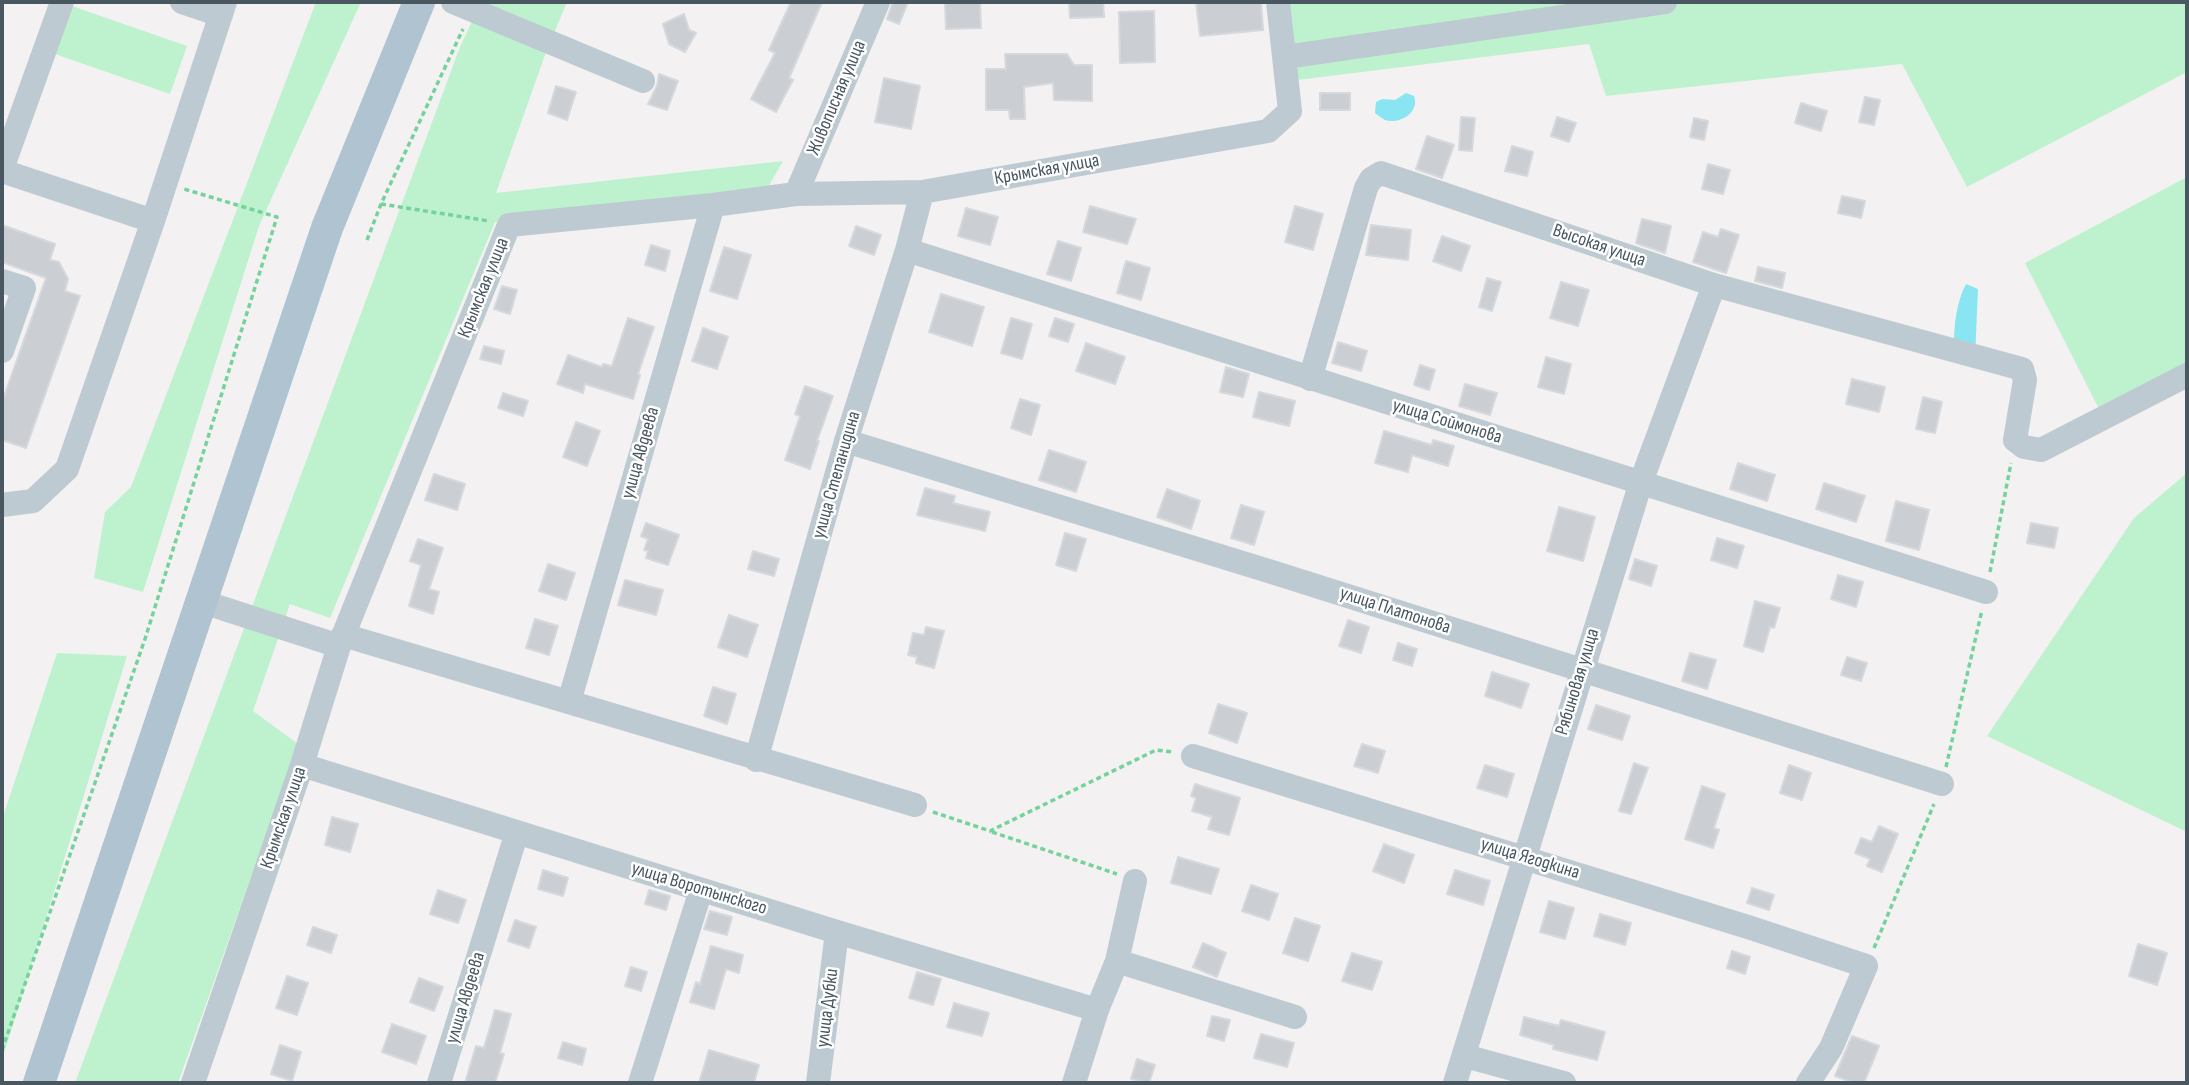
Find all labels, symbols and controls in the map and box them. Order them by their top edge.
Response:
street label: Живописная улица [803,37,871,159]
street label: Крымская улица [993,150,1101,190]
street label: Высокая улица [1550,219,1648,273]
street label: Крымская улица [454,235,514,341]
street label: улица Соймонова [1390,395,1504,449]
street label: улица Авдеева [617,405,665,501]
street label: улица Степанидина [808,409,866,541]
street label: улица Платонова [1337,582,1453,640]
street label: Рябиновая улица [1551,626,1605,738]
street label: Крымская улица [256,764,312,872]
street label: улица Ягодкина [1478,833,1582,885]
street label: улица Воротынского [628,858,770,920]
street label: улица Авдеева [441,950,491,1046]
street label: улица Дубки [812,967,844,1049]

